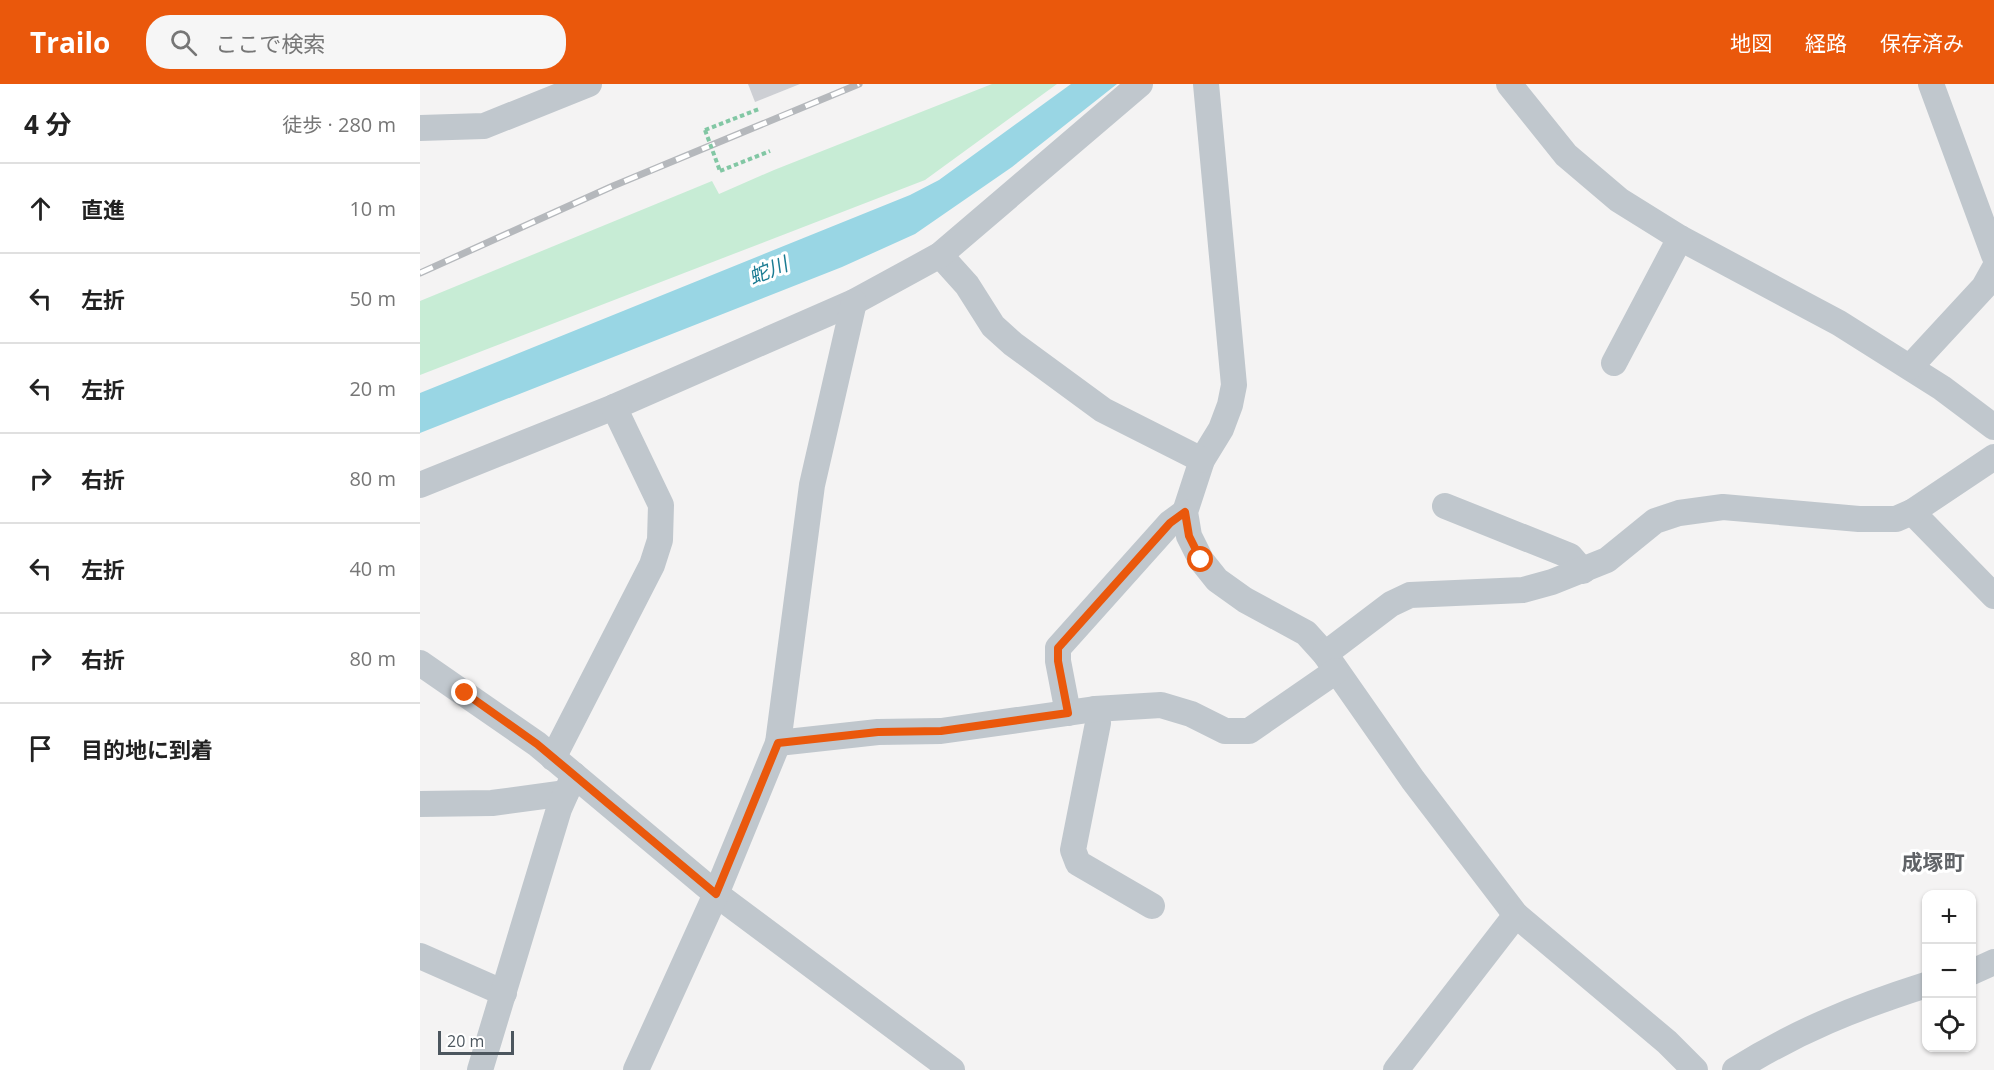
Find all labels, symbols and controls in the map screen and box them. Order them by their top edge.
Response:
search box [146,15,566,69]
text: Trailo [30,23,110,61]
icon: search [167,26,200,59]
text: ここで検索 [215,28,325,58]
text: 地図 [1730,29,1772,57]
text: 経路 [1805,29,1847,57]
text: 保存済み [1880,29,1964,57]
text: 4 分 [24,106,72,142]
text: 徒歩 · 280 m [282,111,396,138]
icon: ahead [24,192,57,225]
text: 直進 [81,194,125,224]
text: 10 m [349,195,396,222]
water label: 蛇川 [744,249,793,290]
icon: left [24,282,57,315]
text: 左折 [81,284,125,314]
text: 50 m [349,285,396,312]
icon: left [24,372,57,405]
text: 左折 [81,374,125,404]
text: 20 m [349,375,396,402]
icon: right [24,462,57,495]
text: 右折 [81,464,125,494]
text: 80 m [349,465,396,492]
route start [1187,546,1213,572]
icon: left [24,552,57,585]
text: 左折 [81,554,125,584]
text: 40 m [349,555,396,582]
icon: right [24,642,57,675]
text: 右折 [81,644,125,674]
text: 80 m [349,645,396,672]
route end [451,679,477,705]
icon: arrive [24,732,57,765]
text: 目的地に到着 [81,734,213,764]
district label: 成塚町 [1902,848,1965,876]
map controls [1922,890,1976,1052]
button: + [1922,890,1976,944]
button: − [1922,944,1976,998]
button: locate [1922,998,1976,1052]
scale bar [438,1028,514,1056]
text: 20 m [447,1030,484,1052]

